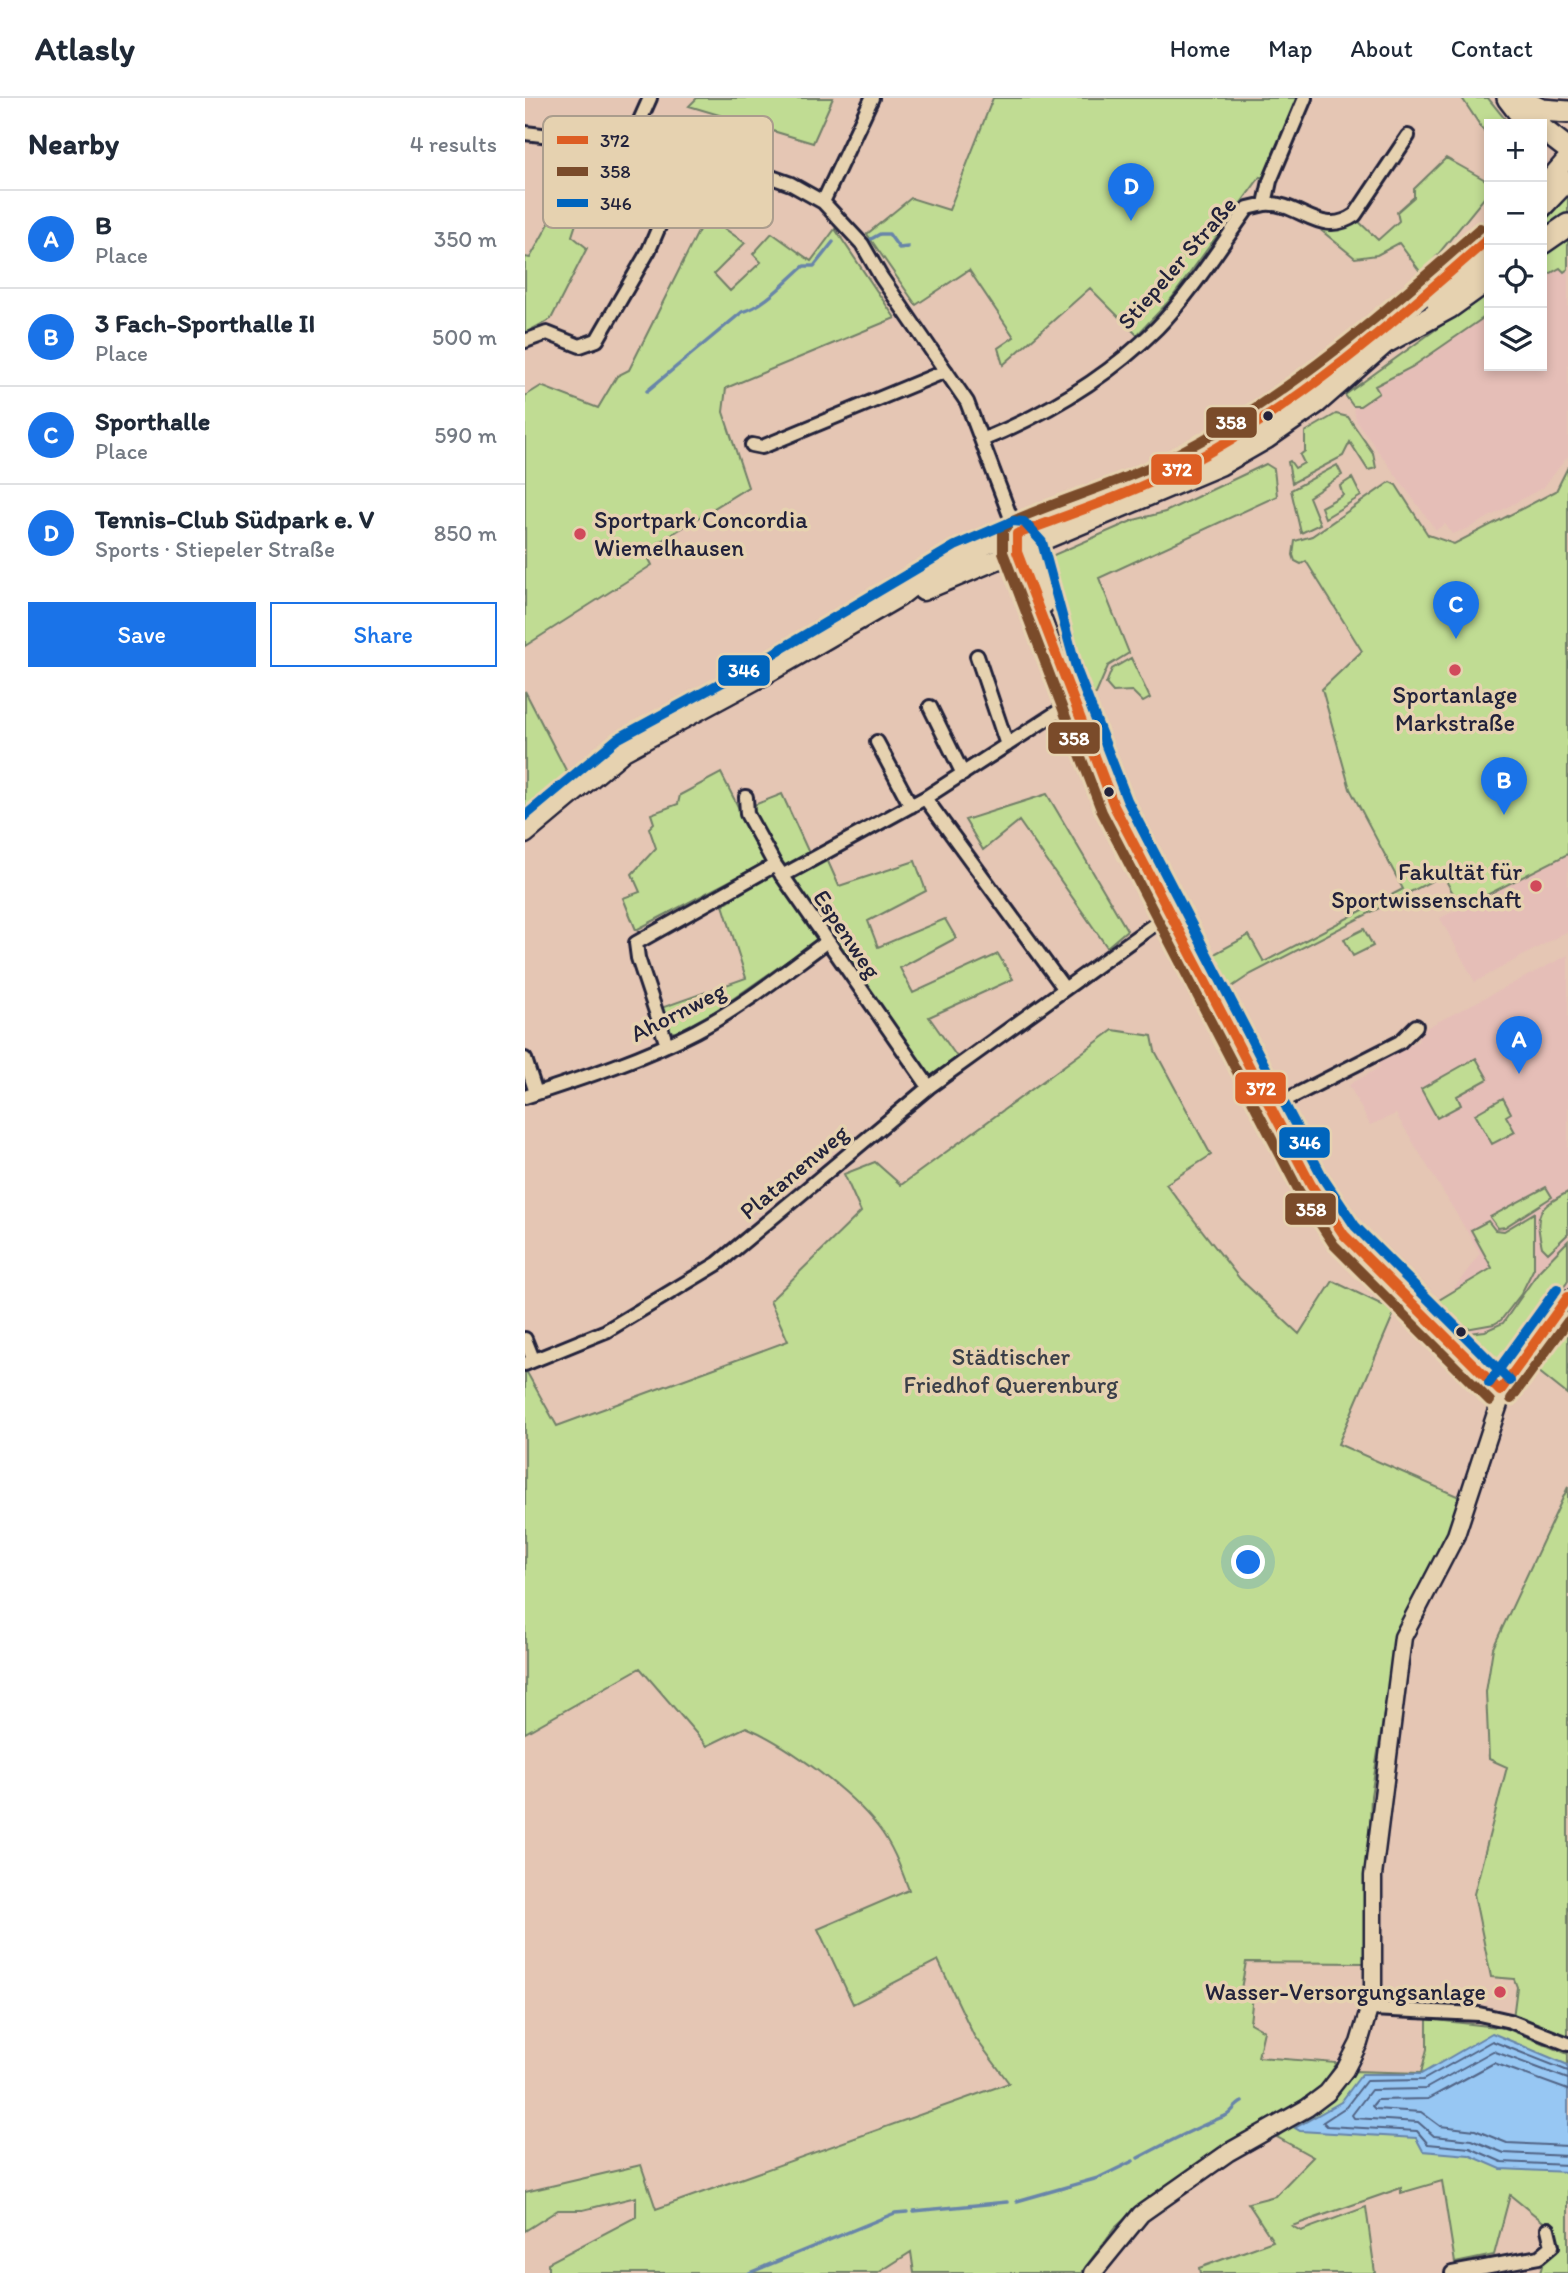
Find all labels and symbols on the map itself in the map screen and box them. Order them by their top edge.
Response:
legend [543,116,773,228]
text: 372 [600,129,630,152]
text: 358 [600,160,631,183]
pin: D [1108,163,1154,221]
street label: Stiepeler Straße [1111,190,1242,335]
text: 346 [600,192,632,215]
line badge: 358 [1205,406,1258,439]
unlabelled marker [1261,409,1275,423]
text: 358 [1216,411,1247,434]
line badge: 372 [1150,453,1203,486]
text: 372 [1162,458,1192,481]
place label: Sportpark Concordia Wiemelhausen [594,505,808,562]
marker: Sportpark Concordia Wiemelhausen [572,526,588,542]
pin: C [1433,581,1479,639]
line badge: 346 [717,654,771,687]
text: 346 [728,659,760,682]
marker: Sportanlage Markstraße [1447,662,1463,678]
place label: Sportanlage Markstraße [1393,680,1517,737]
line badge: 358 [1047,721,1101,755]
text: 358 [1059,727,1090,750]
pin: B [1481,757,1527,815]
unlabelled marker [1102,785,1116,799]
place label: Fakultät für Sportwissenschaft [1331,857,1522,914]
marker: Fakultät für Sportwissenschaft [1528,878,1544,894]
street label: Espenweg [807,884,888,984]
street label: Ahornweg [625,975,731,1048]
pin: A [1496,1016,1542,1074]
line badge: 372 [1234,1071,1287,1105]
text: 372 [1246,1077,1276,1100]
street label: Platanenweg [734,1117,854,1225]
line badge: 346 [1278,1126,1331,1159]
text: 346 [1289,1131,1321,1154]
line badge: 358 [1284,1192,1337,1226]
text: 358 [1296,1198,1327,1221]
unlabelled marker [1454,1325,1468,1339]
park label: Städtischer Friedhof Querenburg [904,1342,1119,1399]
your location [1231,1545,1265,1579]
place label: Wasser-Versorgungsanlage [1205,1977,1486,2006]
marker: Wasser-Versorgungsanlage [1492,1984,1508,2000]

